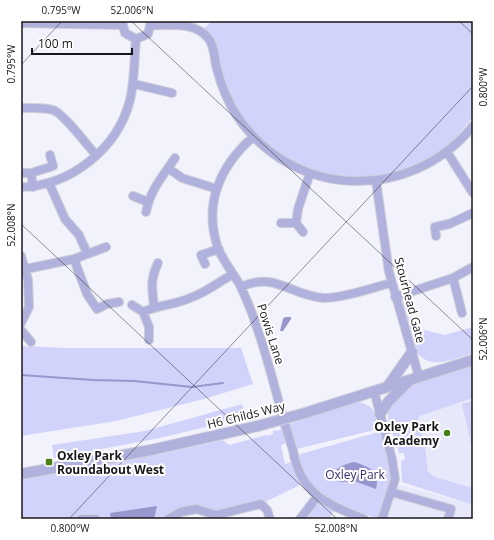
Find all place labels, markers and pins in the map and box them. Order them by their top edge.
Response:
place label: Oxley Park Academy [374,418,440,449]
marker: Oxley Park Academy [442,428,452,438]
place label: Oxley Park Roundabout West [57,447,164,478]
marker: Oxley Park Roundabout West [44,457,54,467]

